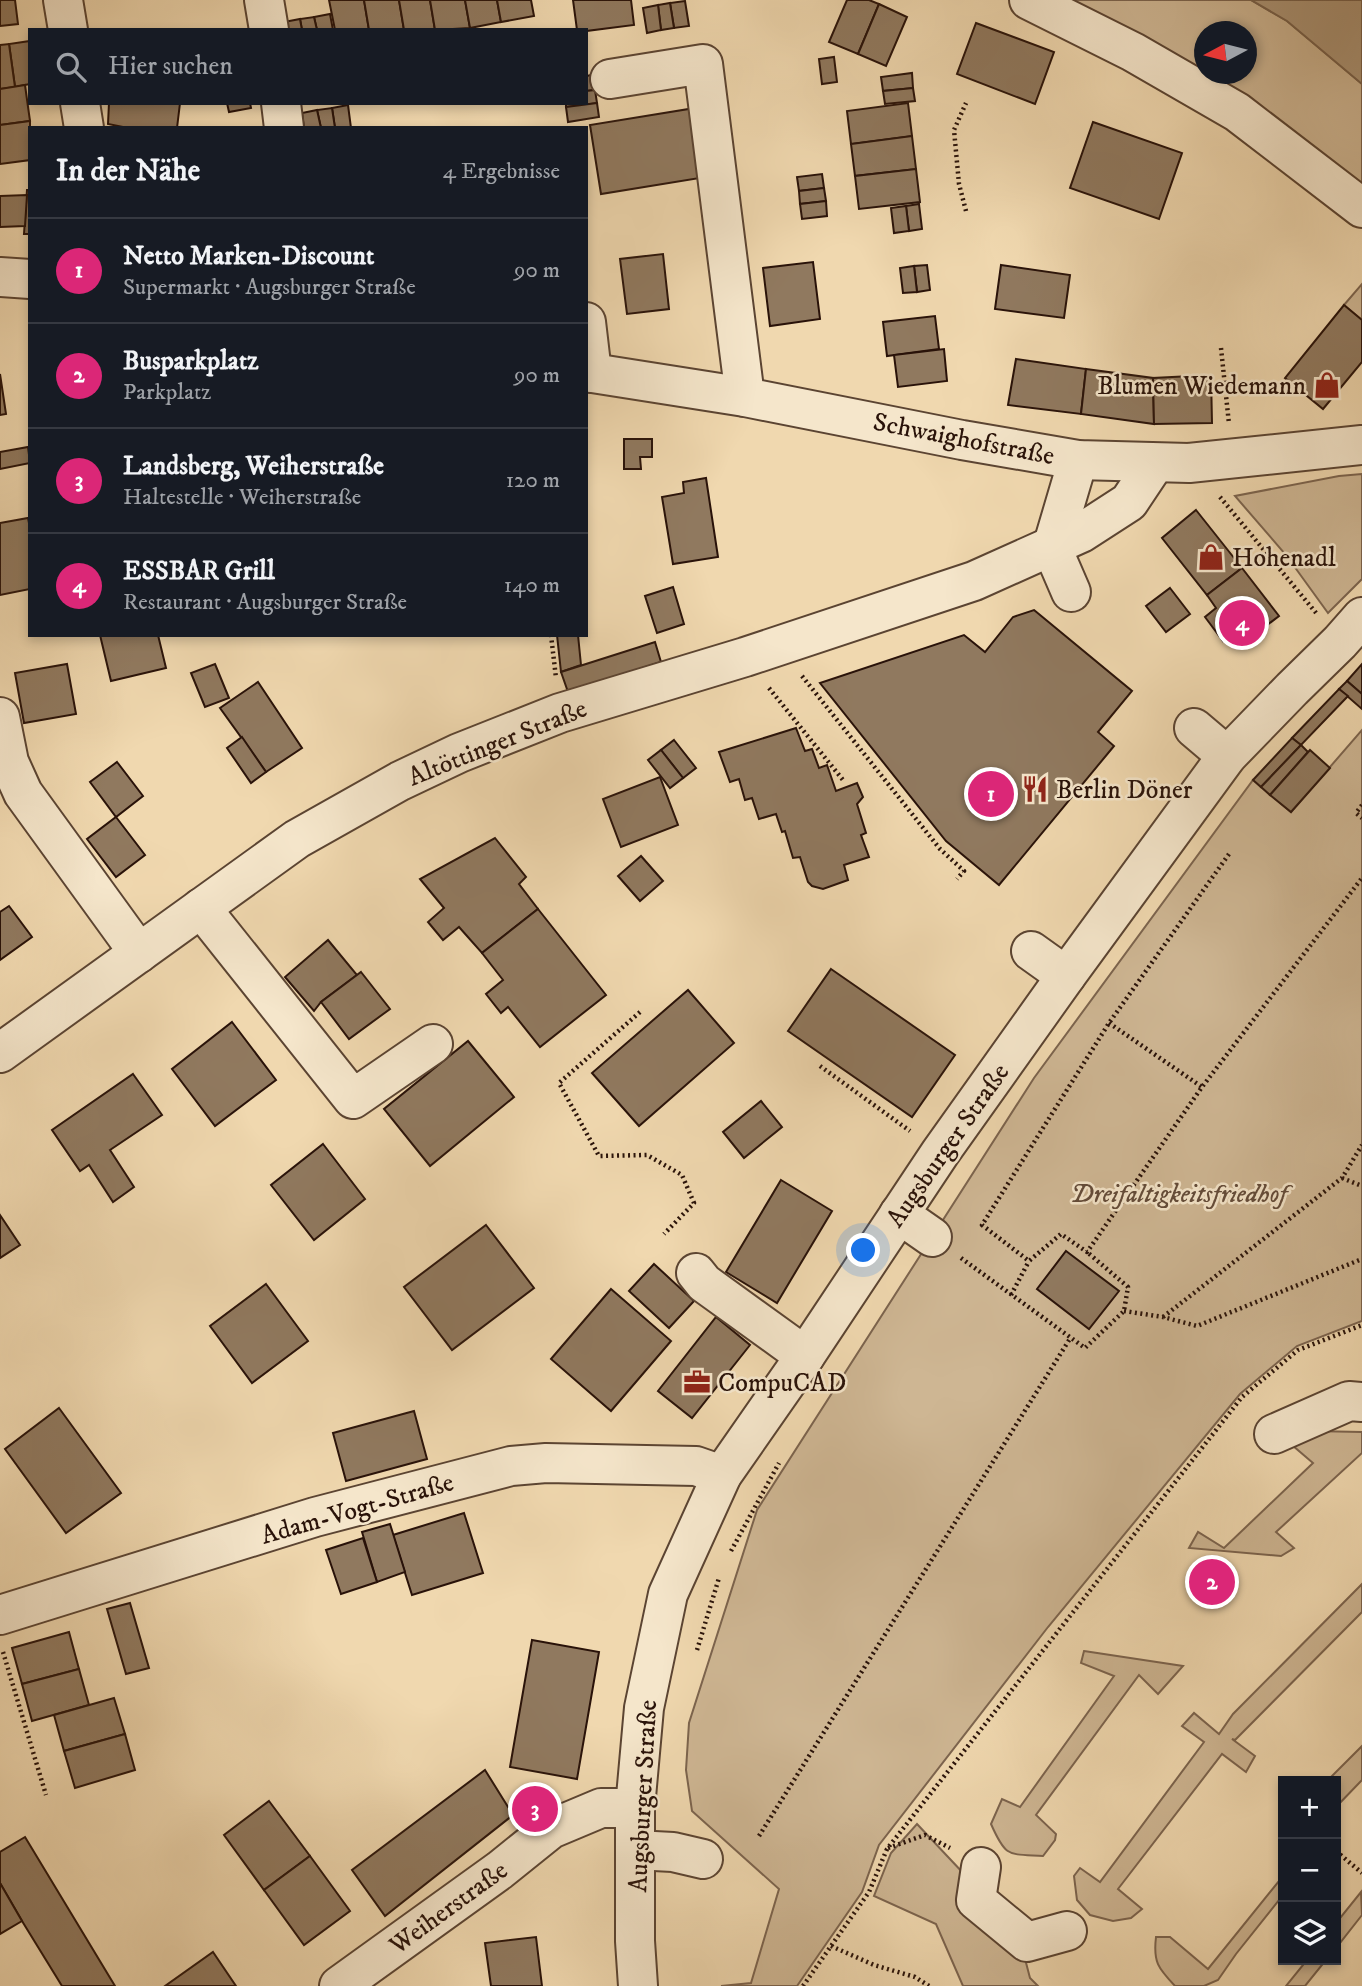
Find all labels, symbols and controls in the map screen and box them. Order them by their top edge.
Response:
north arrow [1194,21,1257,84]
search box [28,28,588,105]
icon: search [52,48,90,86]
text: Hier suchen [108,50,233,83]
text: In der Nähe [56,153,200,190]
text: 4 Ergebnisse [443,157,560,186]
text: Netto Marken-Discount [123,240,374,273]
text: 1 [75,256,83,285]
text: 90 m [514,256,560,285]
text: Supermarkt · Augsburger Straße [123,273,416,302]
text: Busparkplatz [123,345,258,378]
text: 2 [73,361,85,390]
text: 90 m [514,361,560,390]
place label: Blumen Wiedemann [1097,370,1306,403]
shop icon: Blumen Wiedemann [1312,370,1342,400]
text: Parkplatz [123,378,211,407]
street label: Schwaighofstraße [870,406,1057,473]
text: Landsberg, Weiherstraße [123,450,384,483]
text: 3 [75,466,83,495]
text: 120 m [506,466,560,495]
text: Haltestelle · Weiherstraße [123,483,361,512]
shop icon: Hohenadl [1196,542,1226,572]
place label: Hohenadl [1232,542,1336,575]
text: ESSBAR Grill [123,555,275,588]
text: 4 [72,571,86,600]
text: 140 m [504,571,560,600]
text: Restaurant · Augsburger Straße [123,588,407,617]
pin: 4 [1219,597,1265,649]
street label: Altöttinger Straße [403,693,592,794]
pin: 1 [968,768,1014,820]
restaurant icon: Berlin Döner [1020,774,1050,804]
place label: Berlin Döner [1056,774,1193,807]
street label: Augsburger Straße [879,1057,1017,1234]
park label: Dreifaltigkeitsfriedhof [1071,1178,1294,1211]
your location [846,1233,880,1267]
office icon: CompuCAD [682,1367,712,1397]
place label: CompuCAD [718,1367,846,1400]
street label: Adam-Vogt-Straße [257,1466,458,1553]
pin: 2 [1189,1556,1235,1608]
street label: Augsburger Straße [622,1699,665,1893]
map controls [1278,1776,1341,1965]
button: + [1278,1776,1341,1839]
pin: 3 [512,1783,558,1835]
button: − [1278,1839,1341,1902]
street label: Weiherstraße [382,1854,515,1963]
button: layers [1278,1902,1341,1965]

